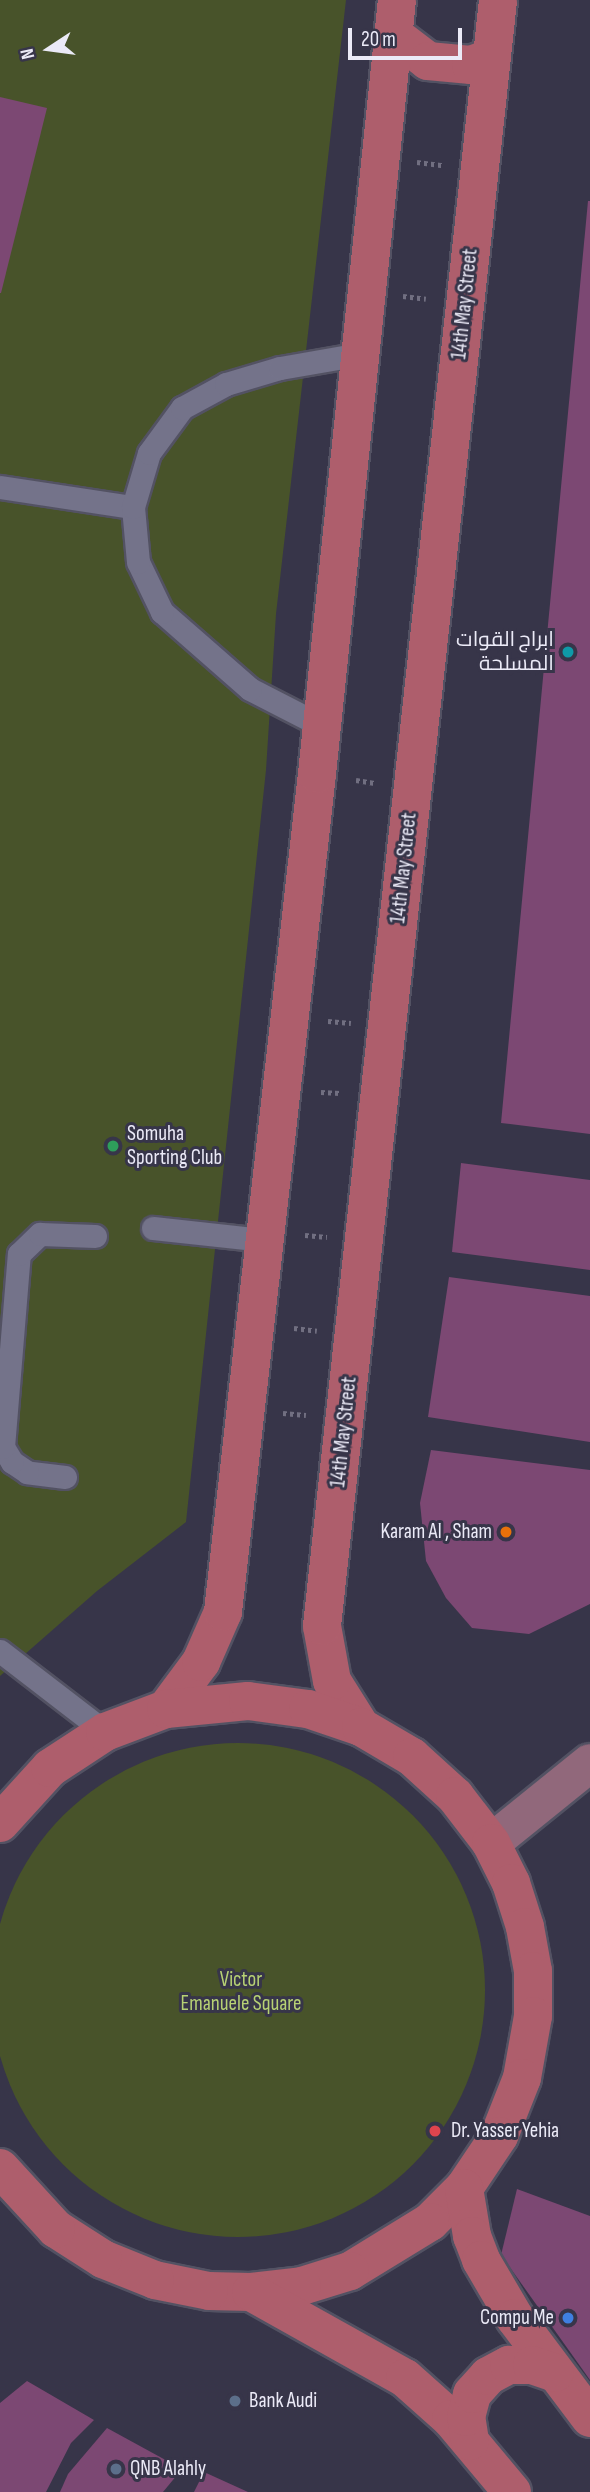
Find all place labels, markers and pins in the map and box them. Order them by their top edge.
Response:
place label: ابراج القوات المسلحة [456,627,554,677]
marker: ابراج القوات المسلحة [560,644,576,660]
place label: Somuha Sporting Club [127,1121,222,1171]
marker: Somuha Sporting Club [105,1138,121,1154]
place label: Karam Al , Sham [381,1519,492,1545]
marker: Karam Al , Sham [498,1524,514,1540]
place label: Dr. Yasser Yehia [451,2118,559,2144]
marker: Dr. Yasser Yehia [425,2121,445,2141]
place label: Compu Me [480,2305,554,2331]
marker: Compu Me [560,2310,576,2326]
place label: Bank Audi [249,2388,317,2414]
marker: Bank Audi [227,2393,243,2409]
place label: QNB Alahly [130,2456,206,2482]
marker: QNB Alahly [108,2461,124,2477]

